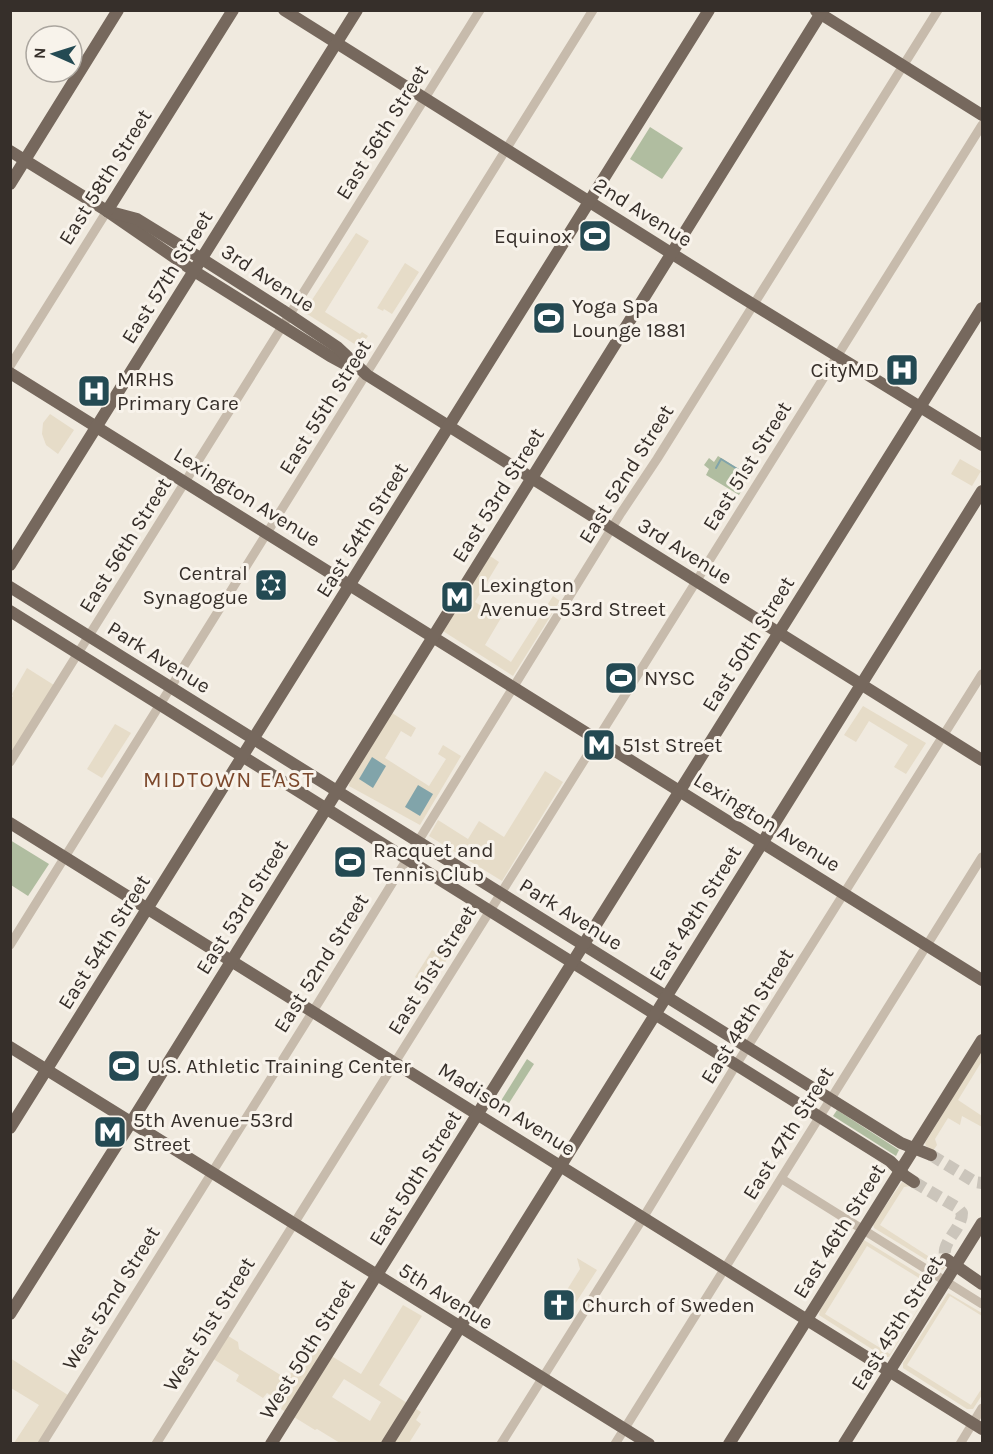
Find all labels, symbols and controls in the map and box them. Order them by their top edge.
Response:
north arrow [24,24,84,84]
text: N [30,47,49,59]
street label: East 56th Street [331,60,433,204]
street label: East 58th Street [54,105,156,249]
street label: 2nd Avenue [589,172,697,252]
street label: East 57th Street [116,206,218,348]
sports icon: Equinox [577,218,613,254]
place label: Equinox [494,224,572,248]
street label: 3rd Avenue [217,239,319,317]
place label: Yoga Spa Lounge 1881 [572,294,686,342]
sports icon: Yoga Spa Lounge 1881 [531,300,567,336]
street label: East 55th Street [274,335,376,479]
hospital icon: CityMD [884,352,920,388]
place label: CityMD [811,358,879,382]
place label: MRHS Primary Care [117,367,239,415]
hospital icon: MRHS Primary Care [76,373,112,409]
street label: East 51st Street [698,397,796,535]
street label: East 52nd Street [574,400,678,548]
street label: East 53rd Street [447,423,549,567]
street label: Lexington Avenue [169,442,325,552]
street label: East 54th Street [311,458,413,602]
street label: East 56th Street [74,473,176,617]
street label: 3rd Avenue [633,513,737,589]
place label: Central Synagogue [143,561,248,609]
synagogue icon: Central Synagogue [253,567,289,603]
street label: East 50th Street [697,572,799,716]
place label: Lexington Avenue–53rd Street [480,573,666,621]
metro station icon: Lexington Avenue–53rd Street [439,579,475,615]
street label: Park Avenue [103,616,215,698]
sports icon: NYSC [603,660,639,696]
place label: NYSC [644,666,695,690]
metro station icon: 51st Street [581,727,617,763]
place label: 51st Street [622,733,722,757]
district label: MIDTOWN EAST [143,767,315,793]
street label: Lexington Avenue [689,767,845,877]
street label: East 53rd Street [191,835,293,979]
place label: Racquet and Tennis Club [373,838,494,886]
street label: East 49th Street [644,841,746,985]
sports icon: Racquet and Tennis Club [332,844,368,880]
street label: East 54th Street [53,870,155,1014]
street label: Park Avenue [515,873,627,955]
street label: East 52nd Street [269,889,373,1037]
street label: East 51st Street [383,901,481,1039]
street label: East 48th Street [696,944,798,1088]
sports icon: U.S. Athletic Training Center [106,1048,142,1084]
place label: U.S. Athletic Training Center [147,1054,411,1078]
street label: Madison Avenue [434,1057,580,1161]
street label: East 47th Street [738,1062,839,1204]
street label: East 50th Street [364,1106,466,1250]
place label: 5th Avenue–53rd Street [133,1108,294,1156]
metro station icon: 5th Avenue–53rd Street [92,1114,128,1150]
street label: East 46th Street [788,1159,890,1303]
street label: West 52nd Street [57,1222,165,1374]
street label: East 45th Street [846,1251,948,1395]
street label: West 51st Street [158,1253,260,1395]
street label: 5th Avenue [394,1258,498,1334]
street label: West 50th Street [254,1275,360,1423]
church icon: Church of Sweden [541,1287,577,1323]
place label: Church of Sweden [582,1293,755,1317]

